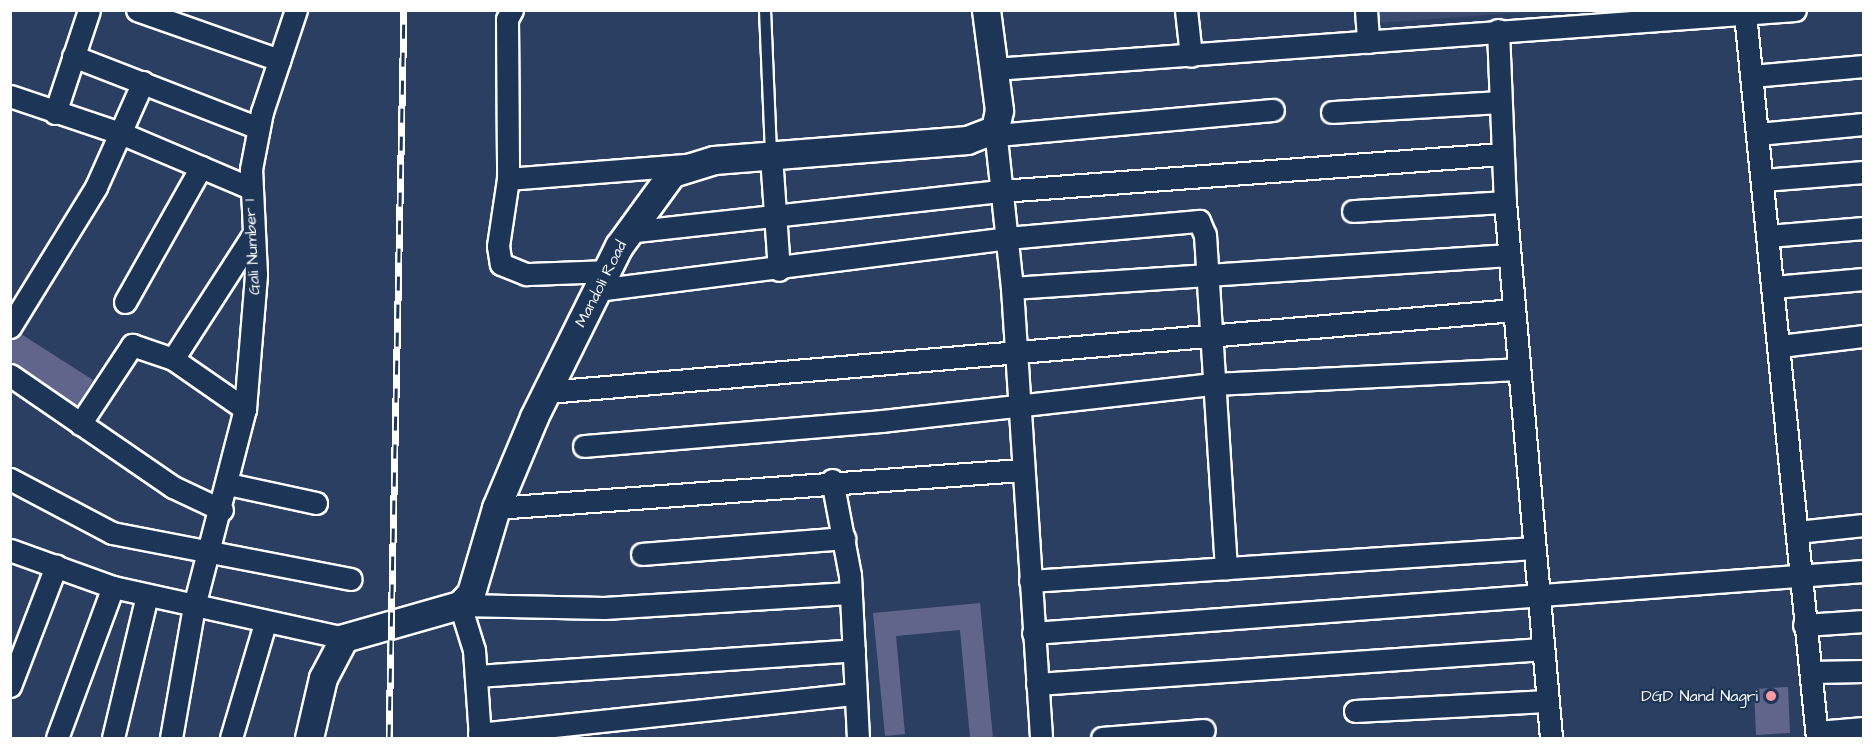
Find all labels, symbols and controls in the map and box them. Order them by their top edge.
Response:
street label: Gali Number 1 [240,199,264,295]
street label: Mandoli Road [571,237,631,331]
place label: DGD Nand Nagri [1641,686,1758,706]
marker: DGD Nand Nagri [1762,687,1780,705]

